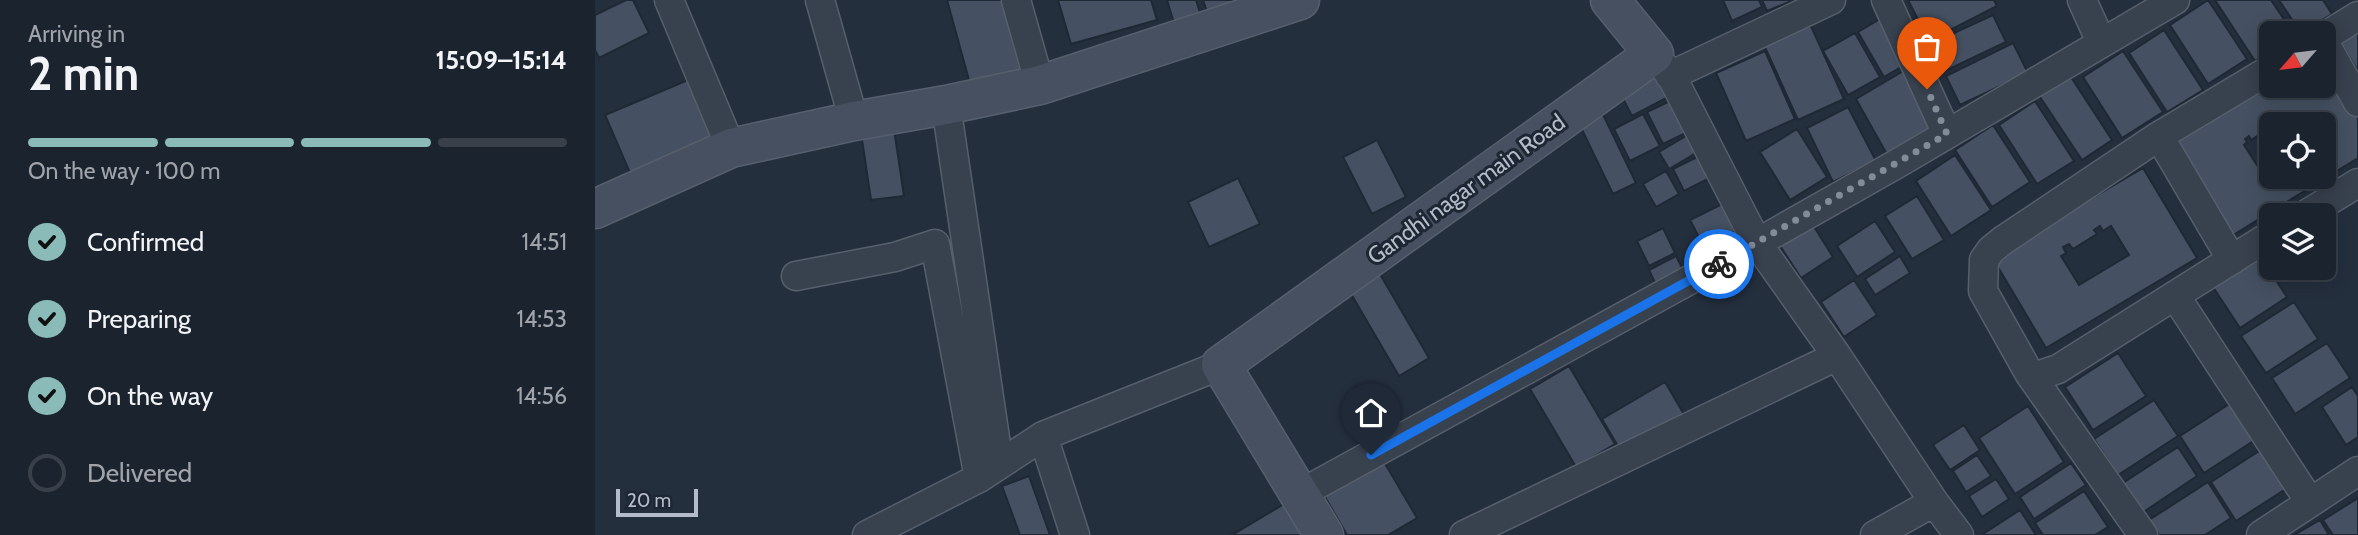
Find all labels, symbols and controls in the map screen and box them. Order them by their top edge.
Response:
pin [1897,17,1957,89]
text: Arriving in [28,20,125,48]
north arrow [2259,21,2336,98]
map controls [2259,21,2336,280]
icon: bag [1908,28,1946,66]
text: 15:09–15:14 [436,44,567,76]
text: 2 min [28,46,139,102]
street label: Gandhi nagar main Road [1362,108,1570,270]
button: locate [2259,112,2336,189]
text: On the way · 100 m [28,157,220,185]
button: layers [2259,203,2336,280]
icon: check [28,223,66,261]
text: Confirmed [87,226,204,258]
text: 14:51 [521,228,567,256]
courier [1684,229,1754,299]
icon: bike [1700,245,1738,283]
icon: check [28,300,66,338]
text: Preparing [87,303,191,335]
text: 14:53 [517,305,567,333]
icon: check [28,377,66,415]
text: On the way [87,380,213,412]
text: 14:56 [516,382,567,410]
pin [1341,383,1401,455]
icon: home [1352,394,1390,432]
text: Delivered [87,457,192,489]
scale bar [616,486,698,518]
text: 20 m [627,489,671,512]

